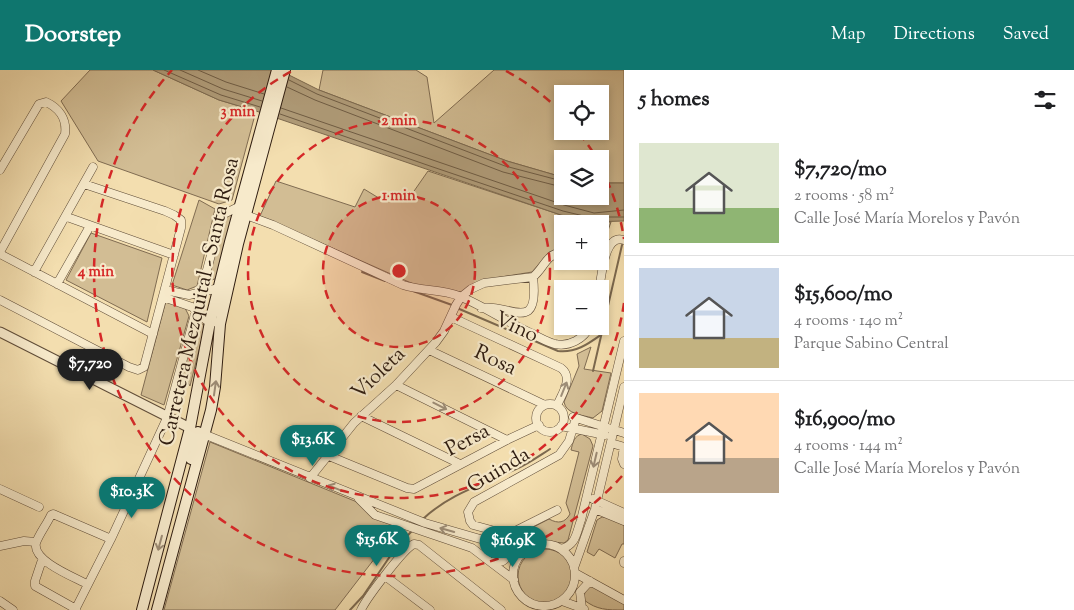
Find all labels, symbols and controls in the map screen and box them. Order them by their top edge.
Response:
text: Doorstep [25,18,121,52]
text: Map [831,22,866,48]
text: Directions [894,22,975,48]
text: Saved [1003,22,1049,48]
map controls [554,85,609,335]
button: locate [554,85,609,140]
text: 5 homes [639,85,709,115]
icon: filters [1031,86,1059,114]
text: 3 min [221,102,256,123]
text: 2 min [381,111,417,132]
button: layers [554,150,609,205]
street label: Carretera Mezquital - Santa Rosa [152,155,248,449]
text: $7,720/mo [794,155,887,185]
icon: home [679,163,739,223]
text: 2 rooms · 58 m² [794,185,894,208]
text: 1 min [382,186,416,207]
text: Calle José María Morelos y Pavón [794,208,1020,231]
button: + [554,215,609,270]
text: 4 min [77,262,114,283]
centre of rings [390,262,408,280]
button: − [554,280,609,335]
text: $15,600/mo [794,280,893,310]
icon: home [679,288,739,348]
street label: Vino [489,305,543,351]
text: 4 rooms · 140 m² [794,310,903,333]
text: Parque Sabino Central [794,333,949,356]
street label: Rosa [469,338,522,384]
street label: Violeta [345,340,413,407]
pin: $7,720 [49,348,131,391]
text: $7,720 [68,353,112,376]
one-way arrow [210,380,220,396]
one-way arrow [559,382,569,397]
one-way arrow [432,401,447,411]
text: $16,900/mo [794,405,895,435]
icon: home [679,413,739,473]
street label: Persa [440,417,496,465]
pin: $13.6K [272,424,354,467]
text: $13.6K [291,429,335,452]
text: 4 rooms · 144 m² [794,435,903,458]
street label: Guinda [462,440,537,502]
one-way arrow [590,451,599,467]
text: Calle José María Morelos y Pavón [794,458,1020,481]
pin: $10.3K [91,476,173,519]
text: $10.3K [110,481,154,504]
one-way arrow [328,483,343,492]
pin: $15.6K [336,524,418,567]
one-way arrow [440,524,456,534]
pin: $16.9K [472,526,554,568]
text: $15.6K [356,529,398,552]
text: $16.9K [491,530,535,553]
one-way arrow [155,535,164,551]

